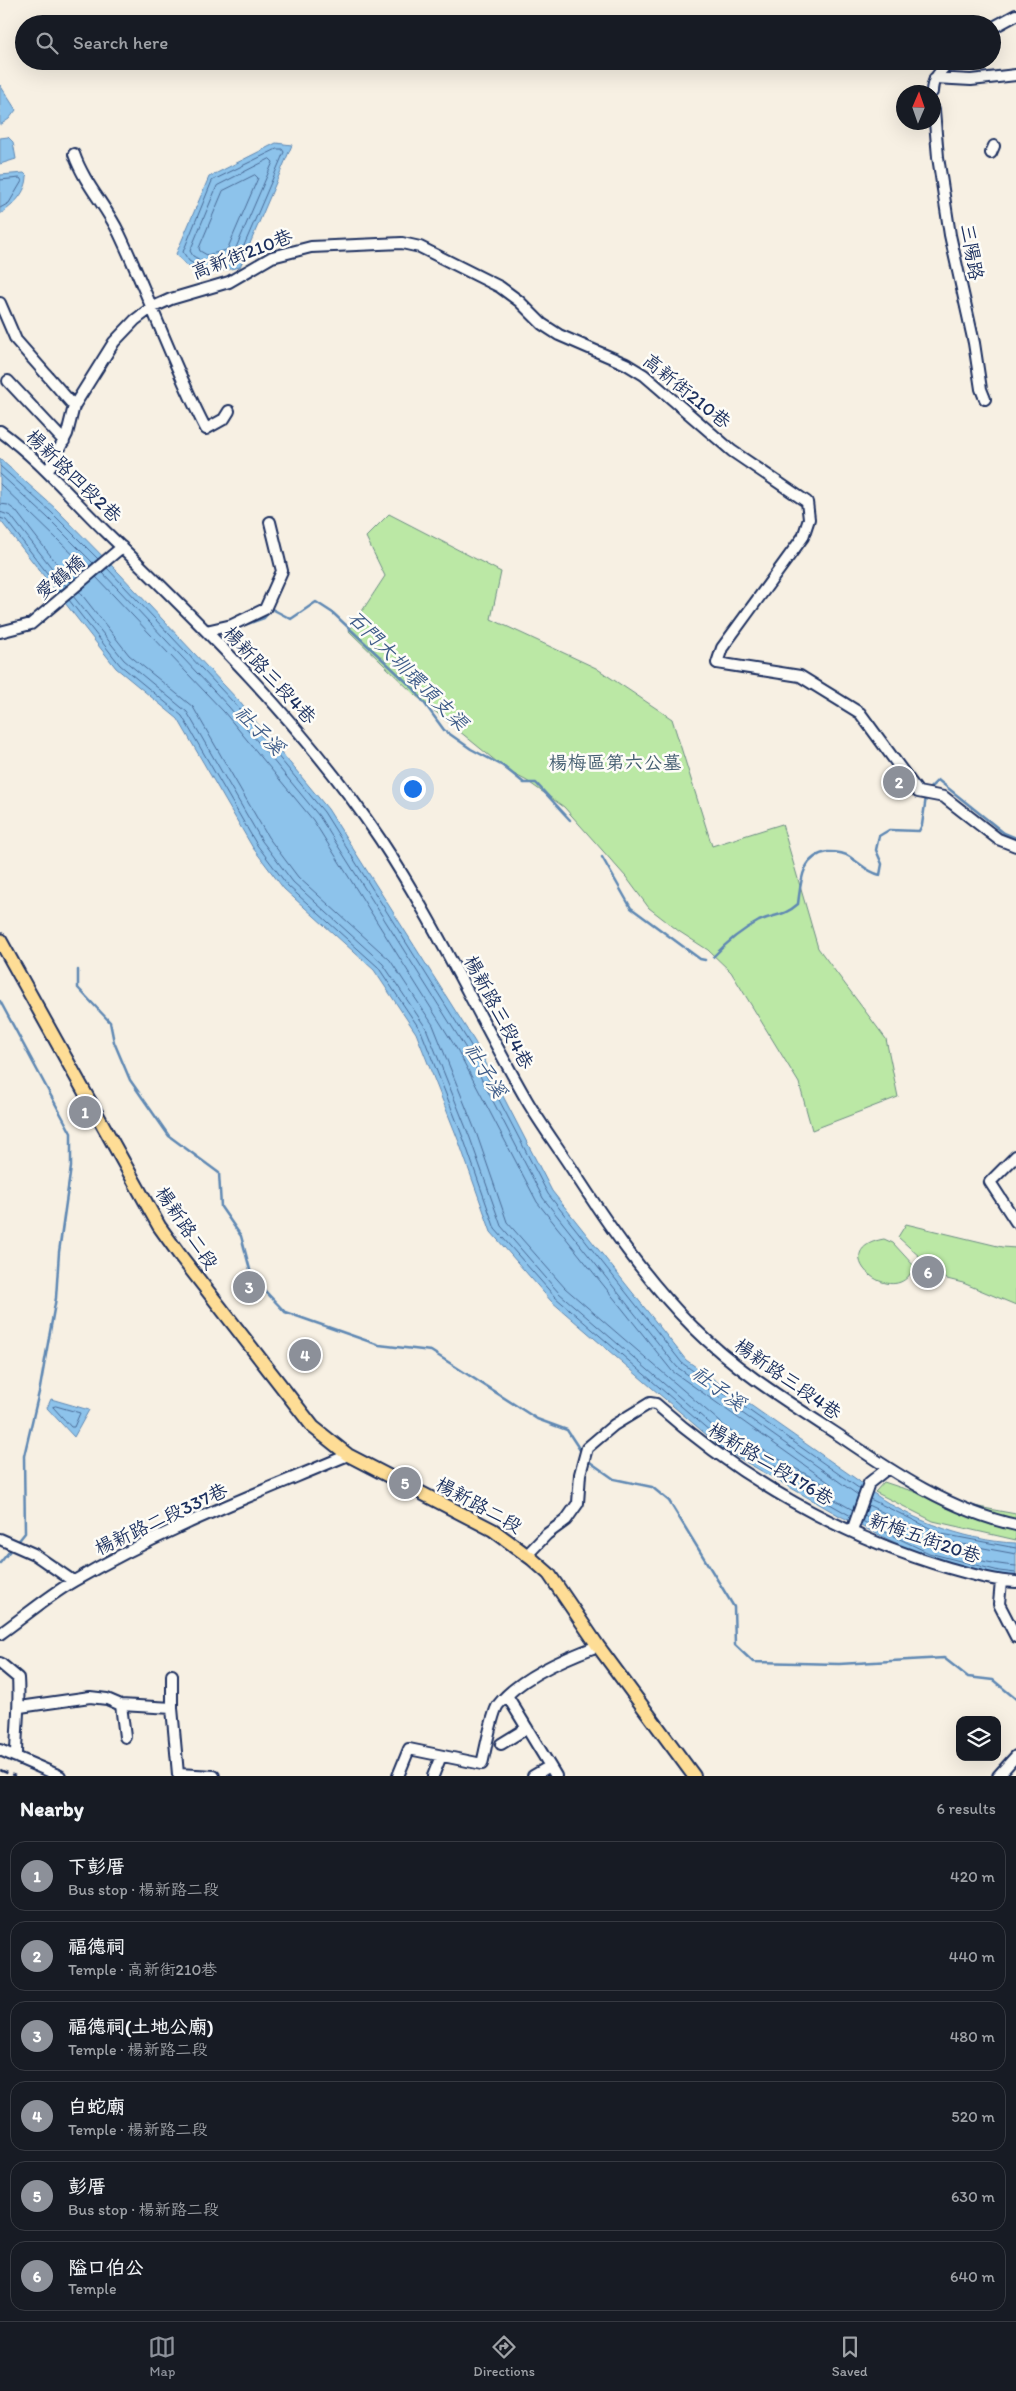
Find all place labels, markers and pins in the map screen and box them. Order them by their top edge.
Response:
pin: 2 [883,763,915,801]
pin: 1 [69,1093,101,1131]
pin: 6 [912,1253,944,1291]
pin: 3 [233,1268,265,1306]
pin: 4 [289,1336,321,1374]
pin: 5 [389,1464,421,1502]

